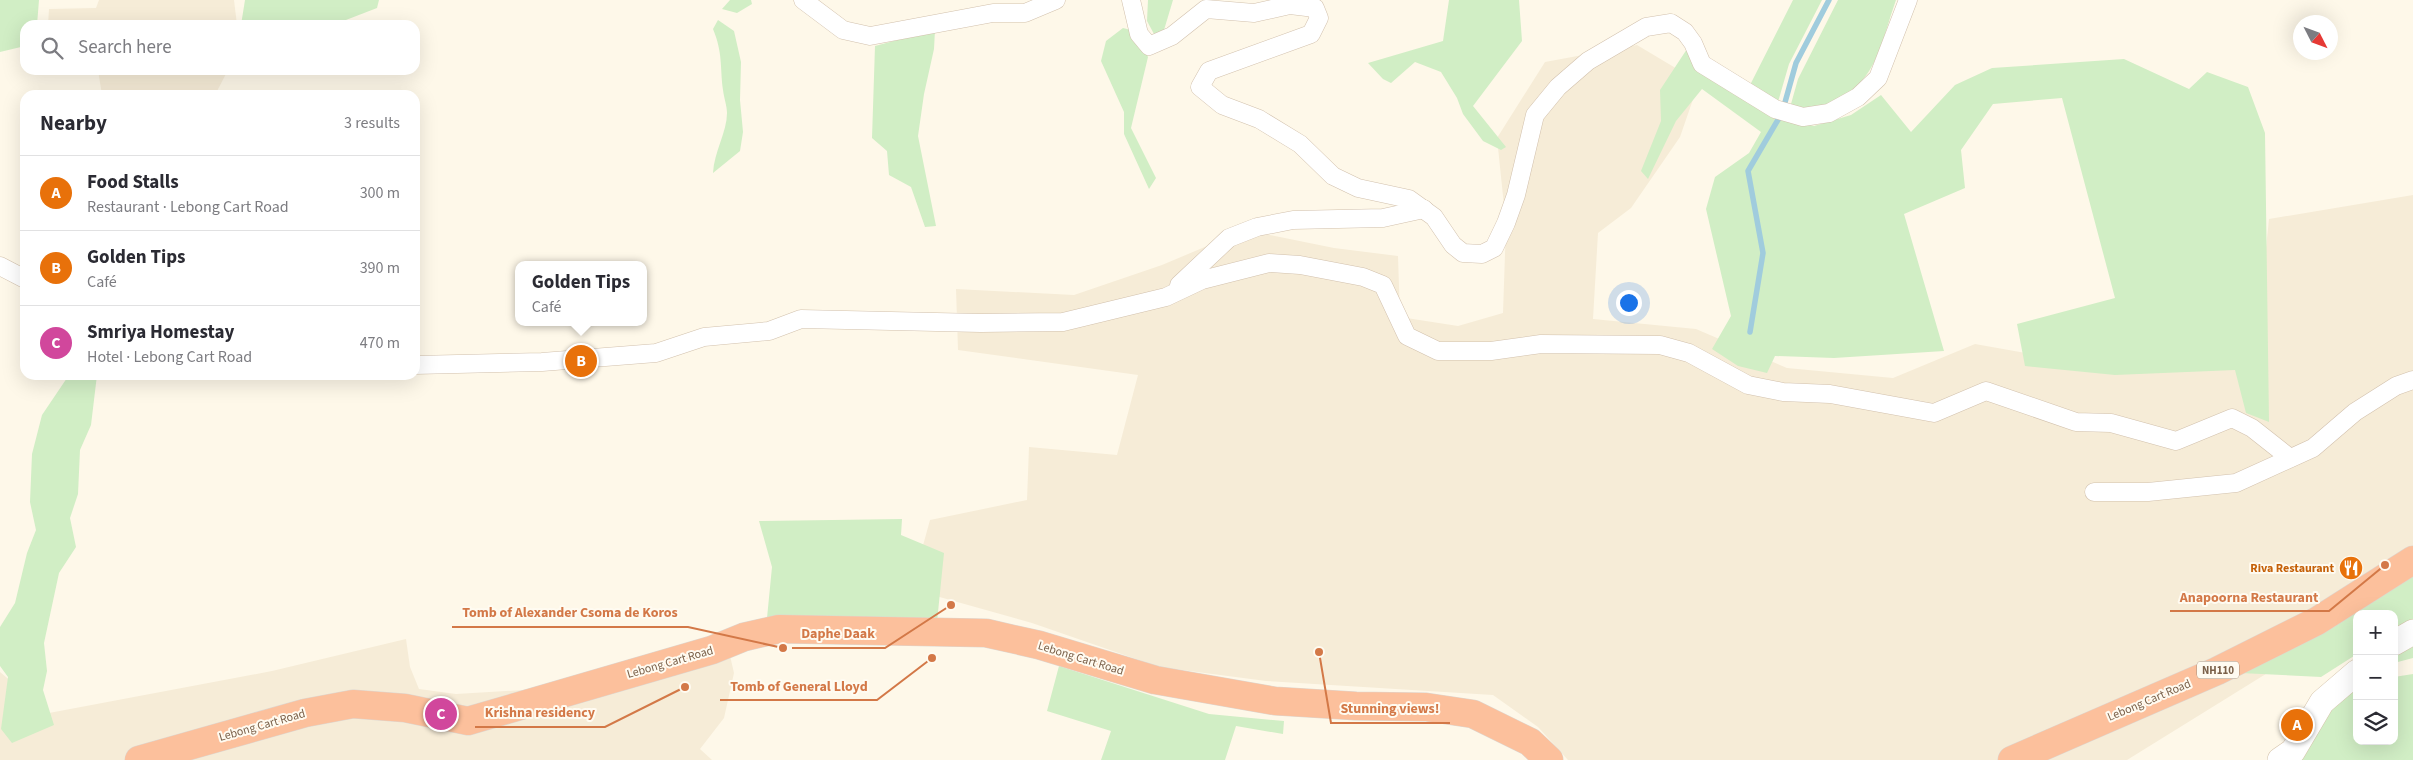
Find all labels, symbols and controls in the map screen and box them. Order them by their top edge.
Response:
north arrow [2293,15,2338,60]
search box [20,20,420,75]
icon: search [38,34,66,62]
text: Search here [78,34,172,61]
text: Nearby [40,108,107,138]
text: 3 results [344,112,400,134]
text: Food Stalls [87,169,179,196]
text: A [51,182,61,204]
text: 300 m [360,182,400,204]
text: Restaurant · Lebong Cart Road [87,196,289,218]
text: Golden Tips [87,244,186,271]
text: B [51,257,61,279]
text: 390 m [360,257,400,279]
popup [515,261,647,326]
text: Golden Tips [532,269,630,296]
text: Café [87,271,117,293]
your location [1616,290,1642,316]
text: Café [532,296,561,318]
text: Smriya Homestay [87,319,234,346]
text: C [51,332,61,354]
text: 470 m [360,332,400,354]
pin: B [565,342,597,380]
text: Hotel · Lebong Cart Road [87,346,252,368]
restaurant icon: Riva Restaurant [2338,555,2364,581]
place label: Riva Restaurant [2250,560,2334,577]
callout: Anapoorna Restaurant [2170,582,2329,611]
text: Anapoorna Restaurant [2179,588,2319,608]
callout: Tomb of Alexander Csoma de Koros [452,598,688,627]
text: Tomb of Alexander Csoma de Koros [462,603,678,623]
map controls [2353,610,2398,745]
button: + [2353,610,2398,655]
callout: Daphe Daak [792,619,885,648]
text: Daphe Daak [801,624,875,644]
street label: Lebong Cart Road [1036,637,1126,680]
street label: Lebong Cart Road [625,642,715,683]
button: − [2353,655,2398,700]
road number: NH110 [2197,662,2239,678]
callout: Tomb of General Lloyd [720,671,877,700]
street label: Lebong Cart Road [2105,675,2194,726]
text: Tomb of General Lloyd [730,677,868,697]
callout: Stunning views! [1331,694,1450,723]
pin: C [425,695,457,733]
callout: Krishna residency [475,698,605,727]
text: Stunning views! [1340,699,1440,719]
button: layers [2353,700,2398,745]
text: Krishna residency [485,703,596,723]
street label: Lebong Cart Road [217,705,307,746]
pin: A [2281,706,2313,744]

